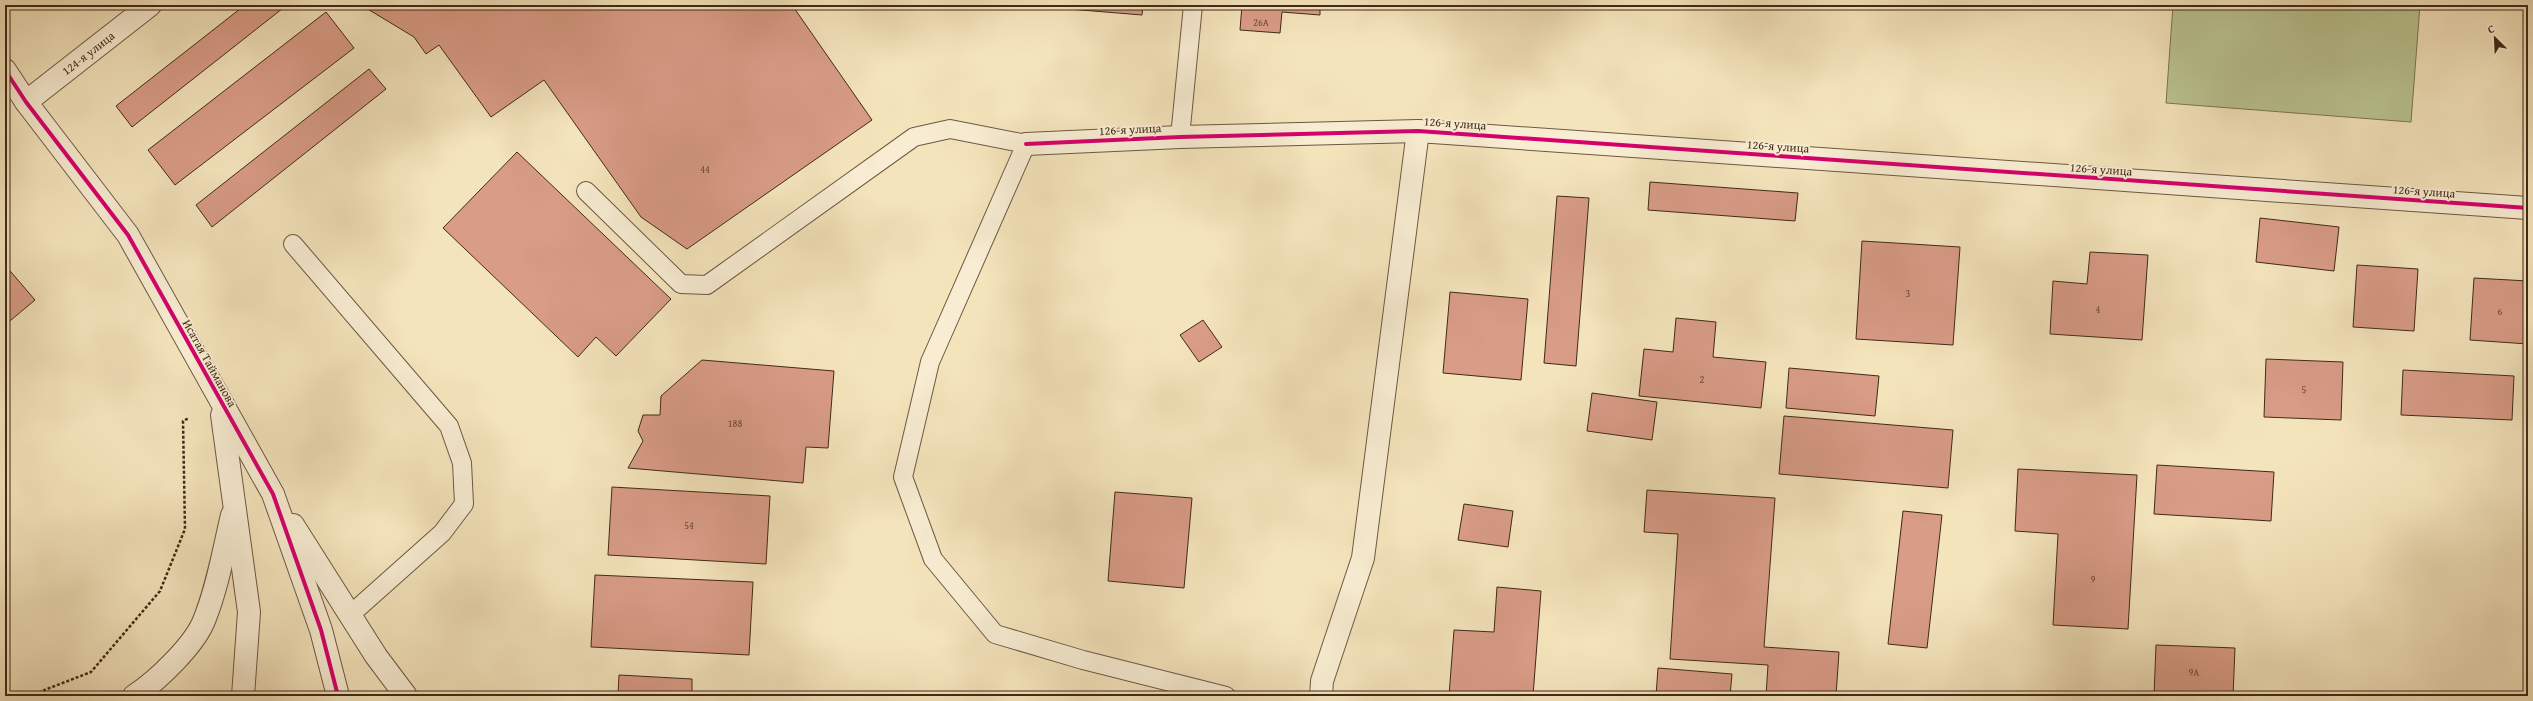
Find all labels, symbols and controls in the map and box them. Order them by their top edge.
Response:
house number: 26А [1253,15,1269,30]
north arrow [2475,18,2515,58]
text: С [2485,20,2497,37]
street label: 124-я улица [58,27,118,79]
street label: 126-я улица [1423,112,1487,134]
street label: 126-я улица [1098,119,1162,139]
street label: 126-я улица [1746,135,1810,157]
street label: 126-я улица [2069,158,2133,180]
house number: 44 [700,162,710,177]
street label: 126-я улица [2392,180,2456,202]
house number: 3 [1906,286,1911,301]
house number: 4 [2096,302,2101,317]
house number: 6 [2498,304,2503,319]
street label: Исатая Тайманова [179,316,241,410]
house number: 2 [1700,372,1705,387]
house number: 5 [2302,382,2307,397]
house number: 188 [728,416,742,431]
house number: 54 [684,518,694,533]
house number: 9 [2091,572,2096,587]
house number: 9А [2189,665,2199,680]

